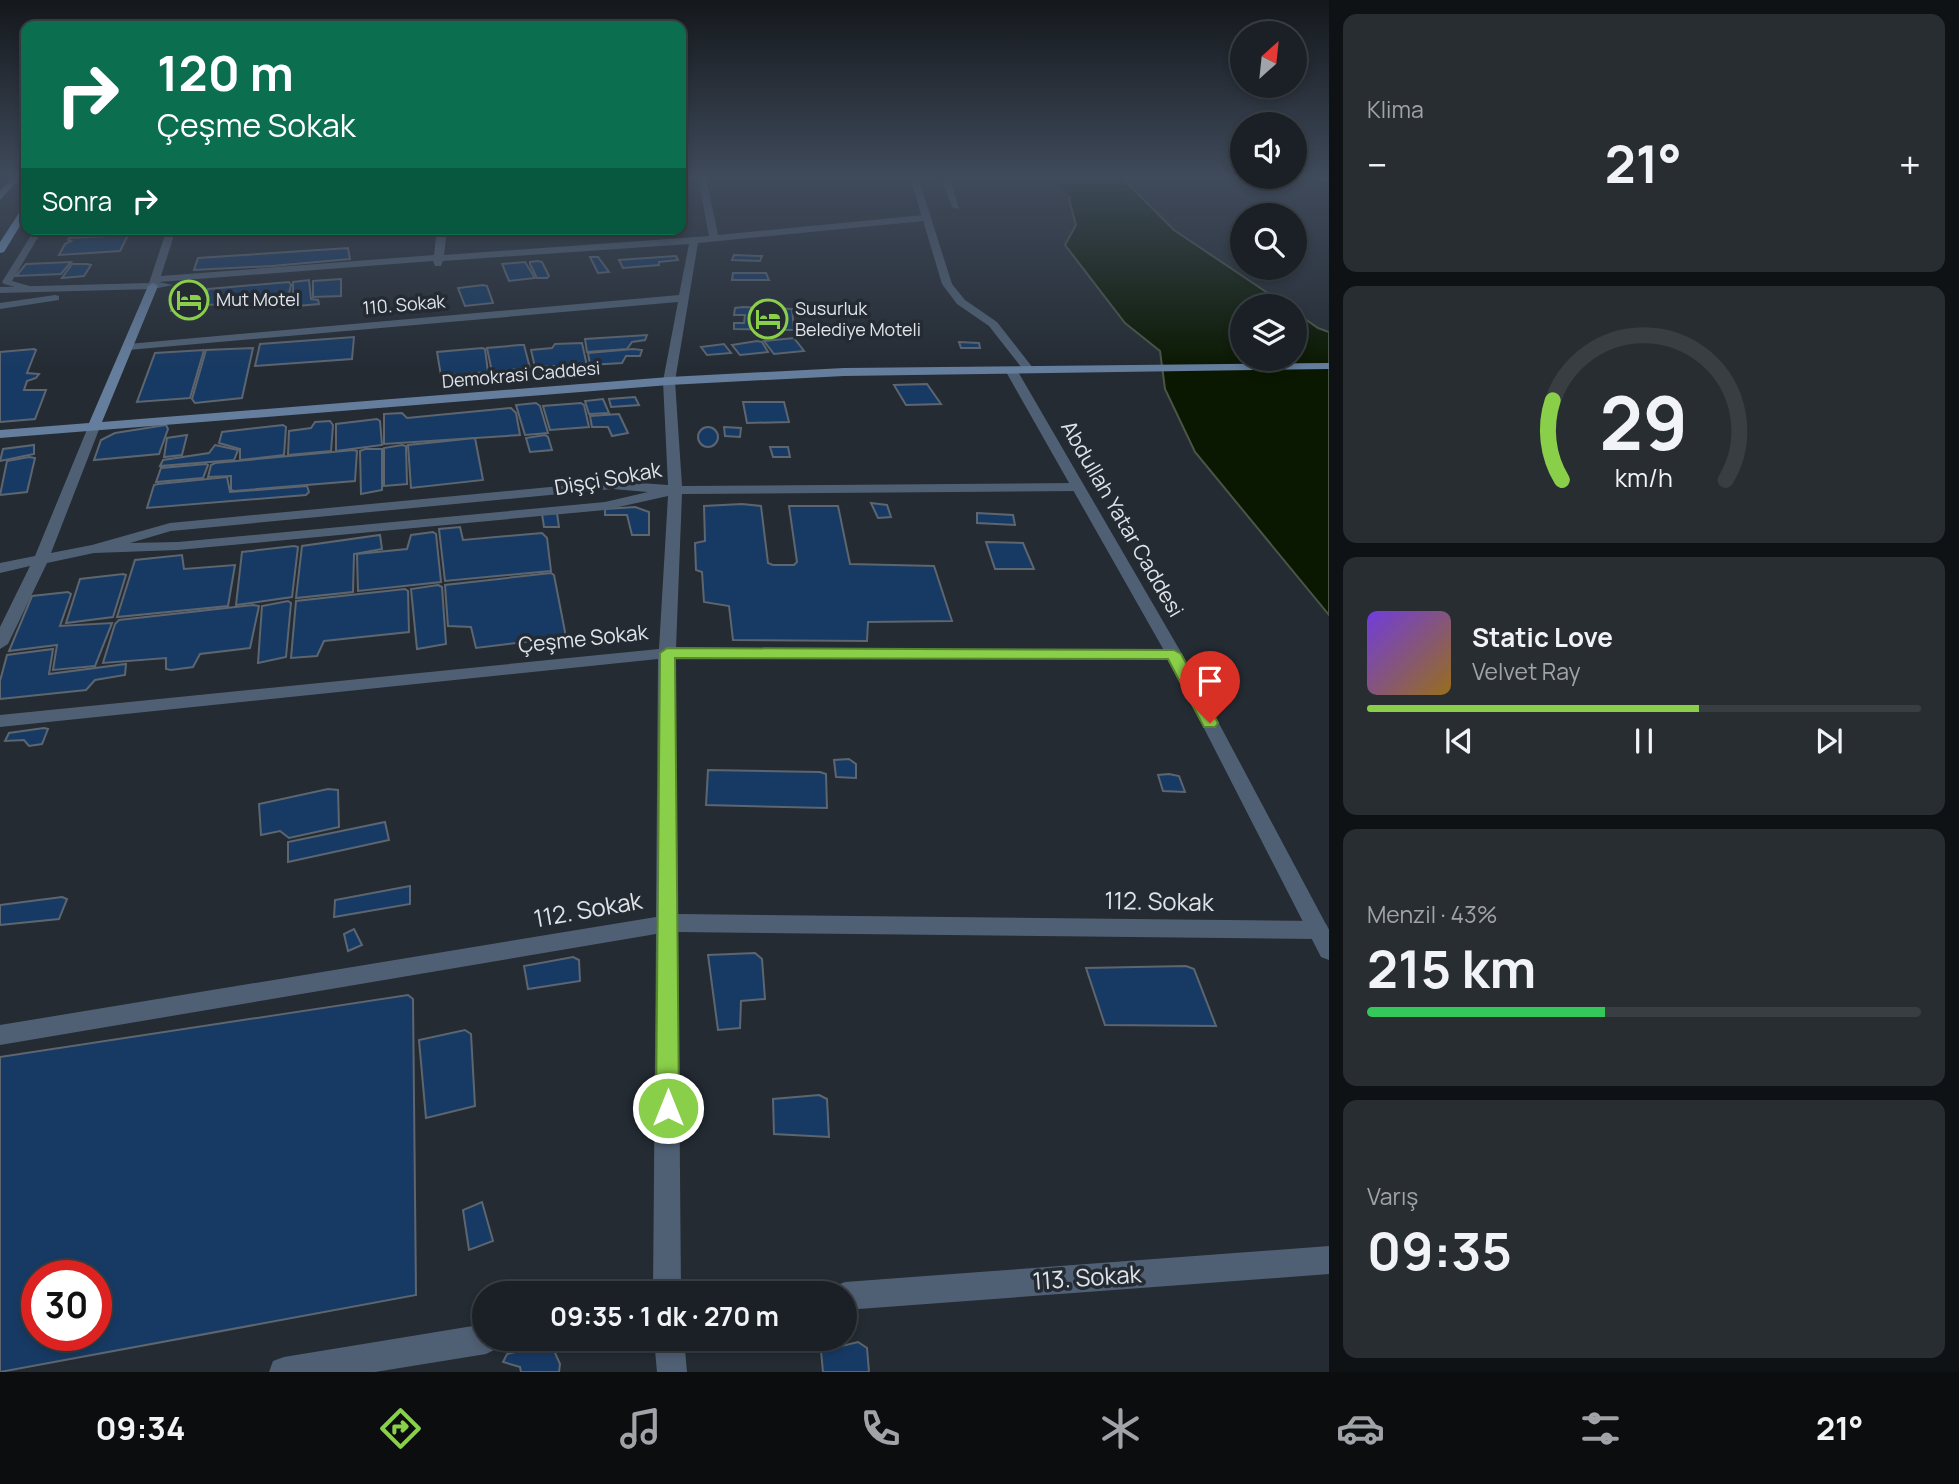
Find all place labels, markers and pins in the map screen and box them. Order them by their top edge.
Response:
hotel icon: Mut Motel [168,279,210,321]
place label: Mut Motel [216,287,300,311]
place label: Susurluk Belediye Moteli [795,296,921,341]
hotel icon: Susurluk Belediye Moteli [747,298,789,340]
pin [1180,651,1240,723]

